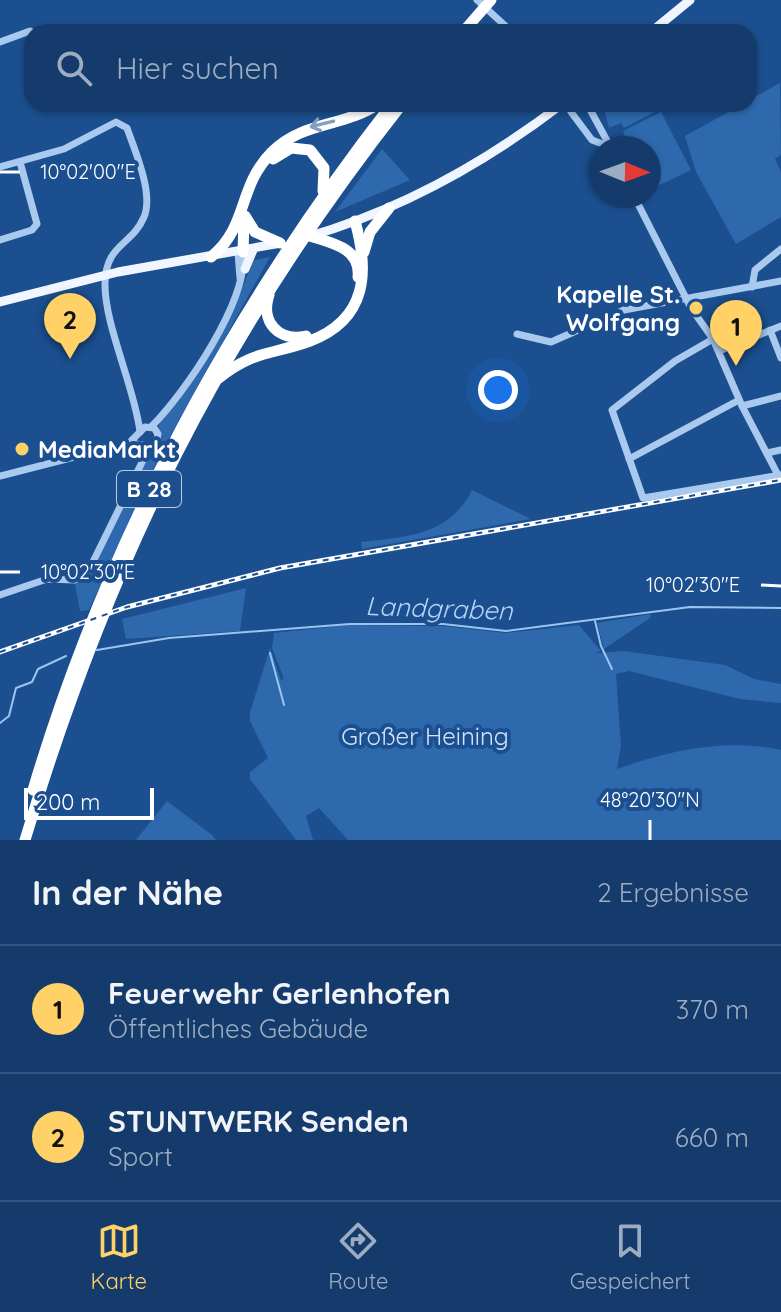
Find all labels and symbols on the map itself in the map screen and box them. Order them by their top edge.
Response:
one-way arrow [309,118,335,133]
north arrow [589,136,661,208]
text: 10°02'00"E [40,159,136,184]
place label: Kapelle St. Wolfgang [556,279,680,337]
pin: 2 [44,293,96,359]
marker: Kapelle St. Wolfgang [687,299,705,317]
pin: 1 [710,300,762,366]
your location [478,370,518,410]
place label: MediaMarkt [38,434,176,464]
marker: MediaMarkt [13,440,31,458]
road number: B 28 [117,471,181,507]
text: 10°02'30"E [41,559,135,584]
text: 10°02'30"E [646,572,740,597]
water label: Landgraben [365,589,514,627]
park label: Großer Heining [341,721,509,751]
scale bar [24,784,154,820]
text: 48°20'30"N [600,787,700,812]

